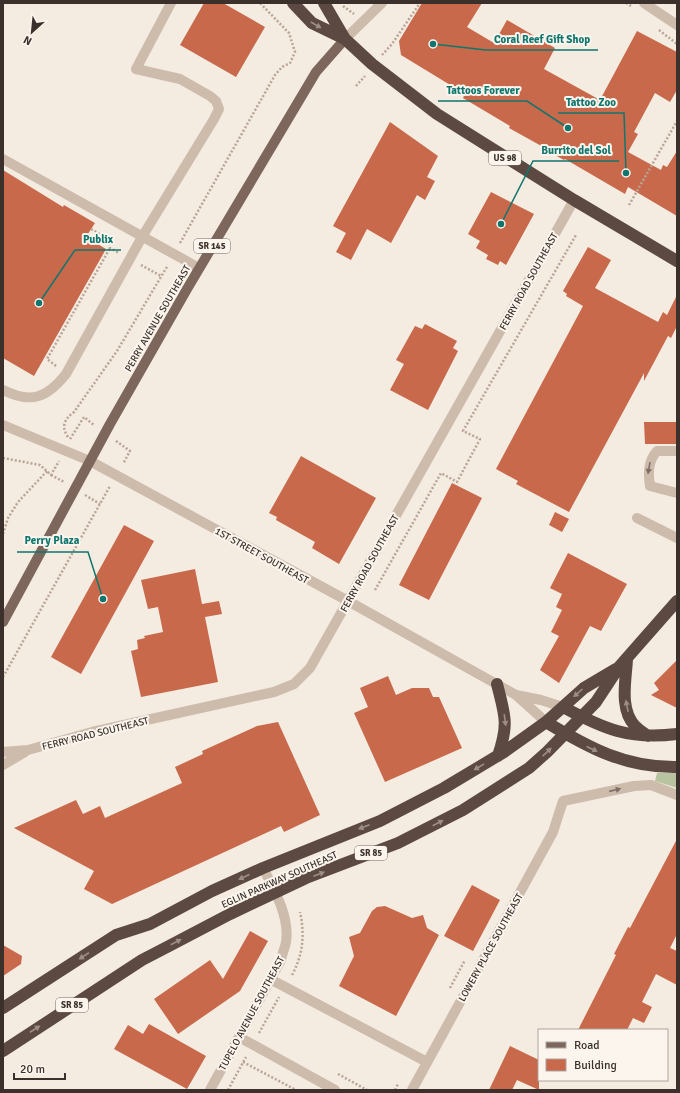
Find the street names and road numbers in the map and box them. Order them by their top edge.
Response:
road number: US 98 [489,151,521,165]
street label: FERRY ROAD SOUTHEAST [497,231,561,332]
road number: SR 145 [194,239,230,253]
street label: PERRY AVENUE SOUTHEAST [122,263,193,374]
street label: FERRY ROAD SOUTHEAST [338,513,402,614]
street label: 1ST STREET SOUTHEAST [213,525,310,587]
street label: FERRY ROAD SOUTHEAST [41,715,150,753]
road number: SR 85 [355,846,387,860]
street label: EGLIN PARKWAY SOUTHEAST [220,849,339,911]
street label: LOWERY PLACE SOUTHEAST [456,891,526,1004]
street label: TUPELO AVENUE SOUTHEAST [217,954,287,1073]
road number: SR 85 [56,998,88,1012]

